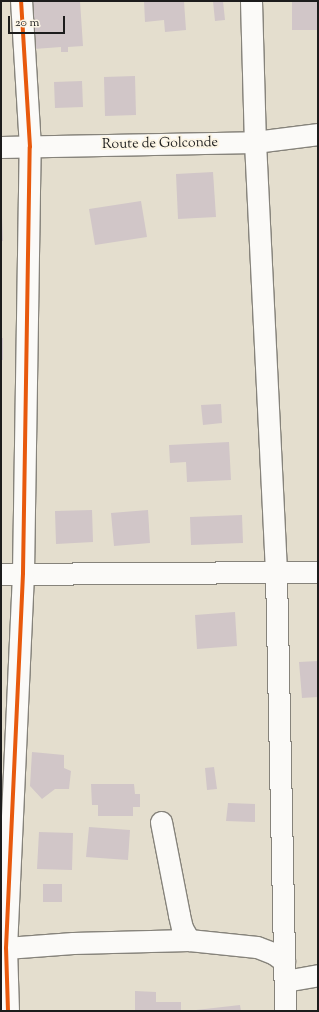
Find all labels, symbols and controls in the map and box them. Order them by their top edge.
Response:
scale bar [10,8,67,34]
text: 20 m [15,14,39,32]
street label: Route de Golconde [102,135,218,153]

